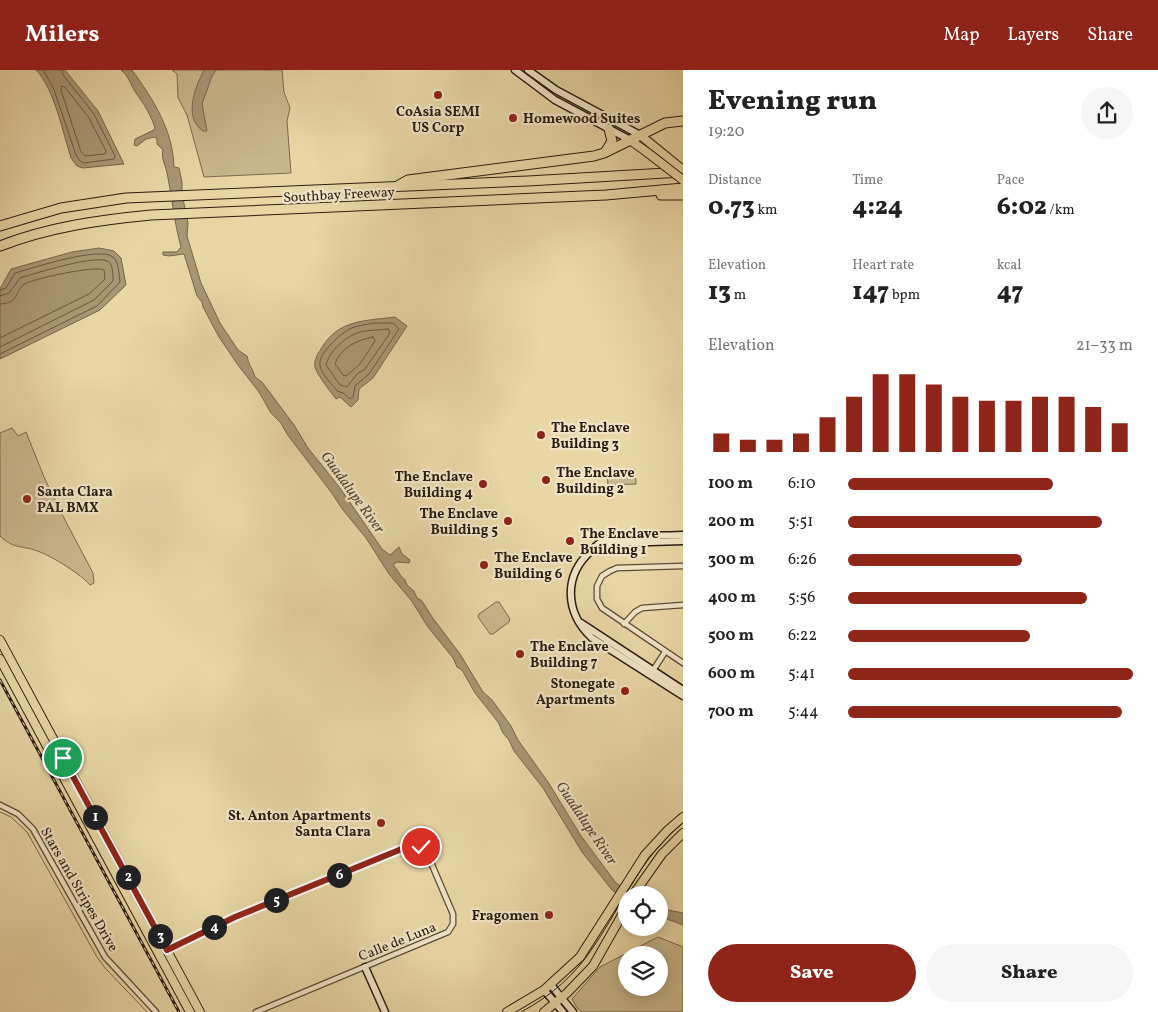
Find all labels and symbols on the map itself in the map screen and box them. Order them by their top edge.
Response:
marker: CoAsia SEMI US Corp [432,89,444,101]
place label: CoAsia SEMI US Corp [396,103,480,138]
place label: Homewood Suites [523,110,640,129]
marker: Homewood Suites [507,112,519,124]
street label: Southbay Freeway [283,183,396,208]
place label: The Enclave Building 3 [551,419,630,454]
marker: The Enclave Building 3 [535,429,547,441]
water label: Guadalupe River [315,447,389,539]
place label: The Enclave Building 2 [556,464,635,499]
place label: The Enclave Building 4 [394,468,474,503]
marker: The Enclave Building 2 [540,474,552,486]
marker: The Enclave Building 4 [477,478,489,490]
place label: Santa Clara PAL BMX [37,483,113,518]
marker: Santa Clara PAL BMX [21,493,33,505]
place label: The Enclave Building 5 [419,505,498,540]
marker: The Enclave Building 5 [502,515,514,527]
place label: The Enclave Building 1 [580,525,659,560]
marker: The Enclave Building 1 [564,535,576,547]
place label: The Enclave Building 6 [494,549,573,584]
marker: The Enclave Building 6 [478,559,490,571]
place label: The Enclave Building 7 [530,638,609,673]
marker: The Enclave Building 7 [514,648,526,660]
place label: Stonegate Apartments [536,675,615,710]
marker: Stonegate Apartments [619,685,631,697]
pin [42,737,84,779]
water label: Guadalupe River [550,778,622,870]
pin: 1 [82,804,108,830]
place label: St. Anton Apartments Santa Clara [228,807,371,842]
marker: St. Anton Apartments Santa Clara [375,817,387,829]
street label: Stars and Stripes Drive [35,824,122,956]
pin [400,826,442,868]
pin: 6 [326,862,352,888]
pin: 2 [116,864,140,890]
pin: 5 [264,888,288,912]
place label: Fragomen [472,907,539,926]
marker: Fragomen [543,909,555,921]
pin: 4 [202,914,226,940]
street label: Calle de Luna [356,918,439,967]
pin: 3 [148,924,172,948]

